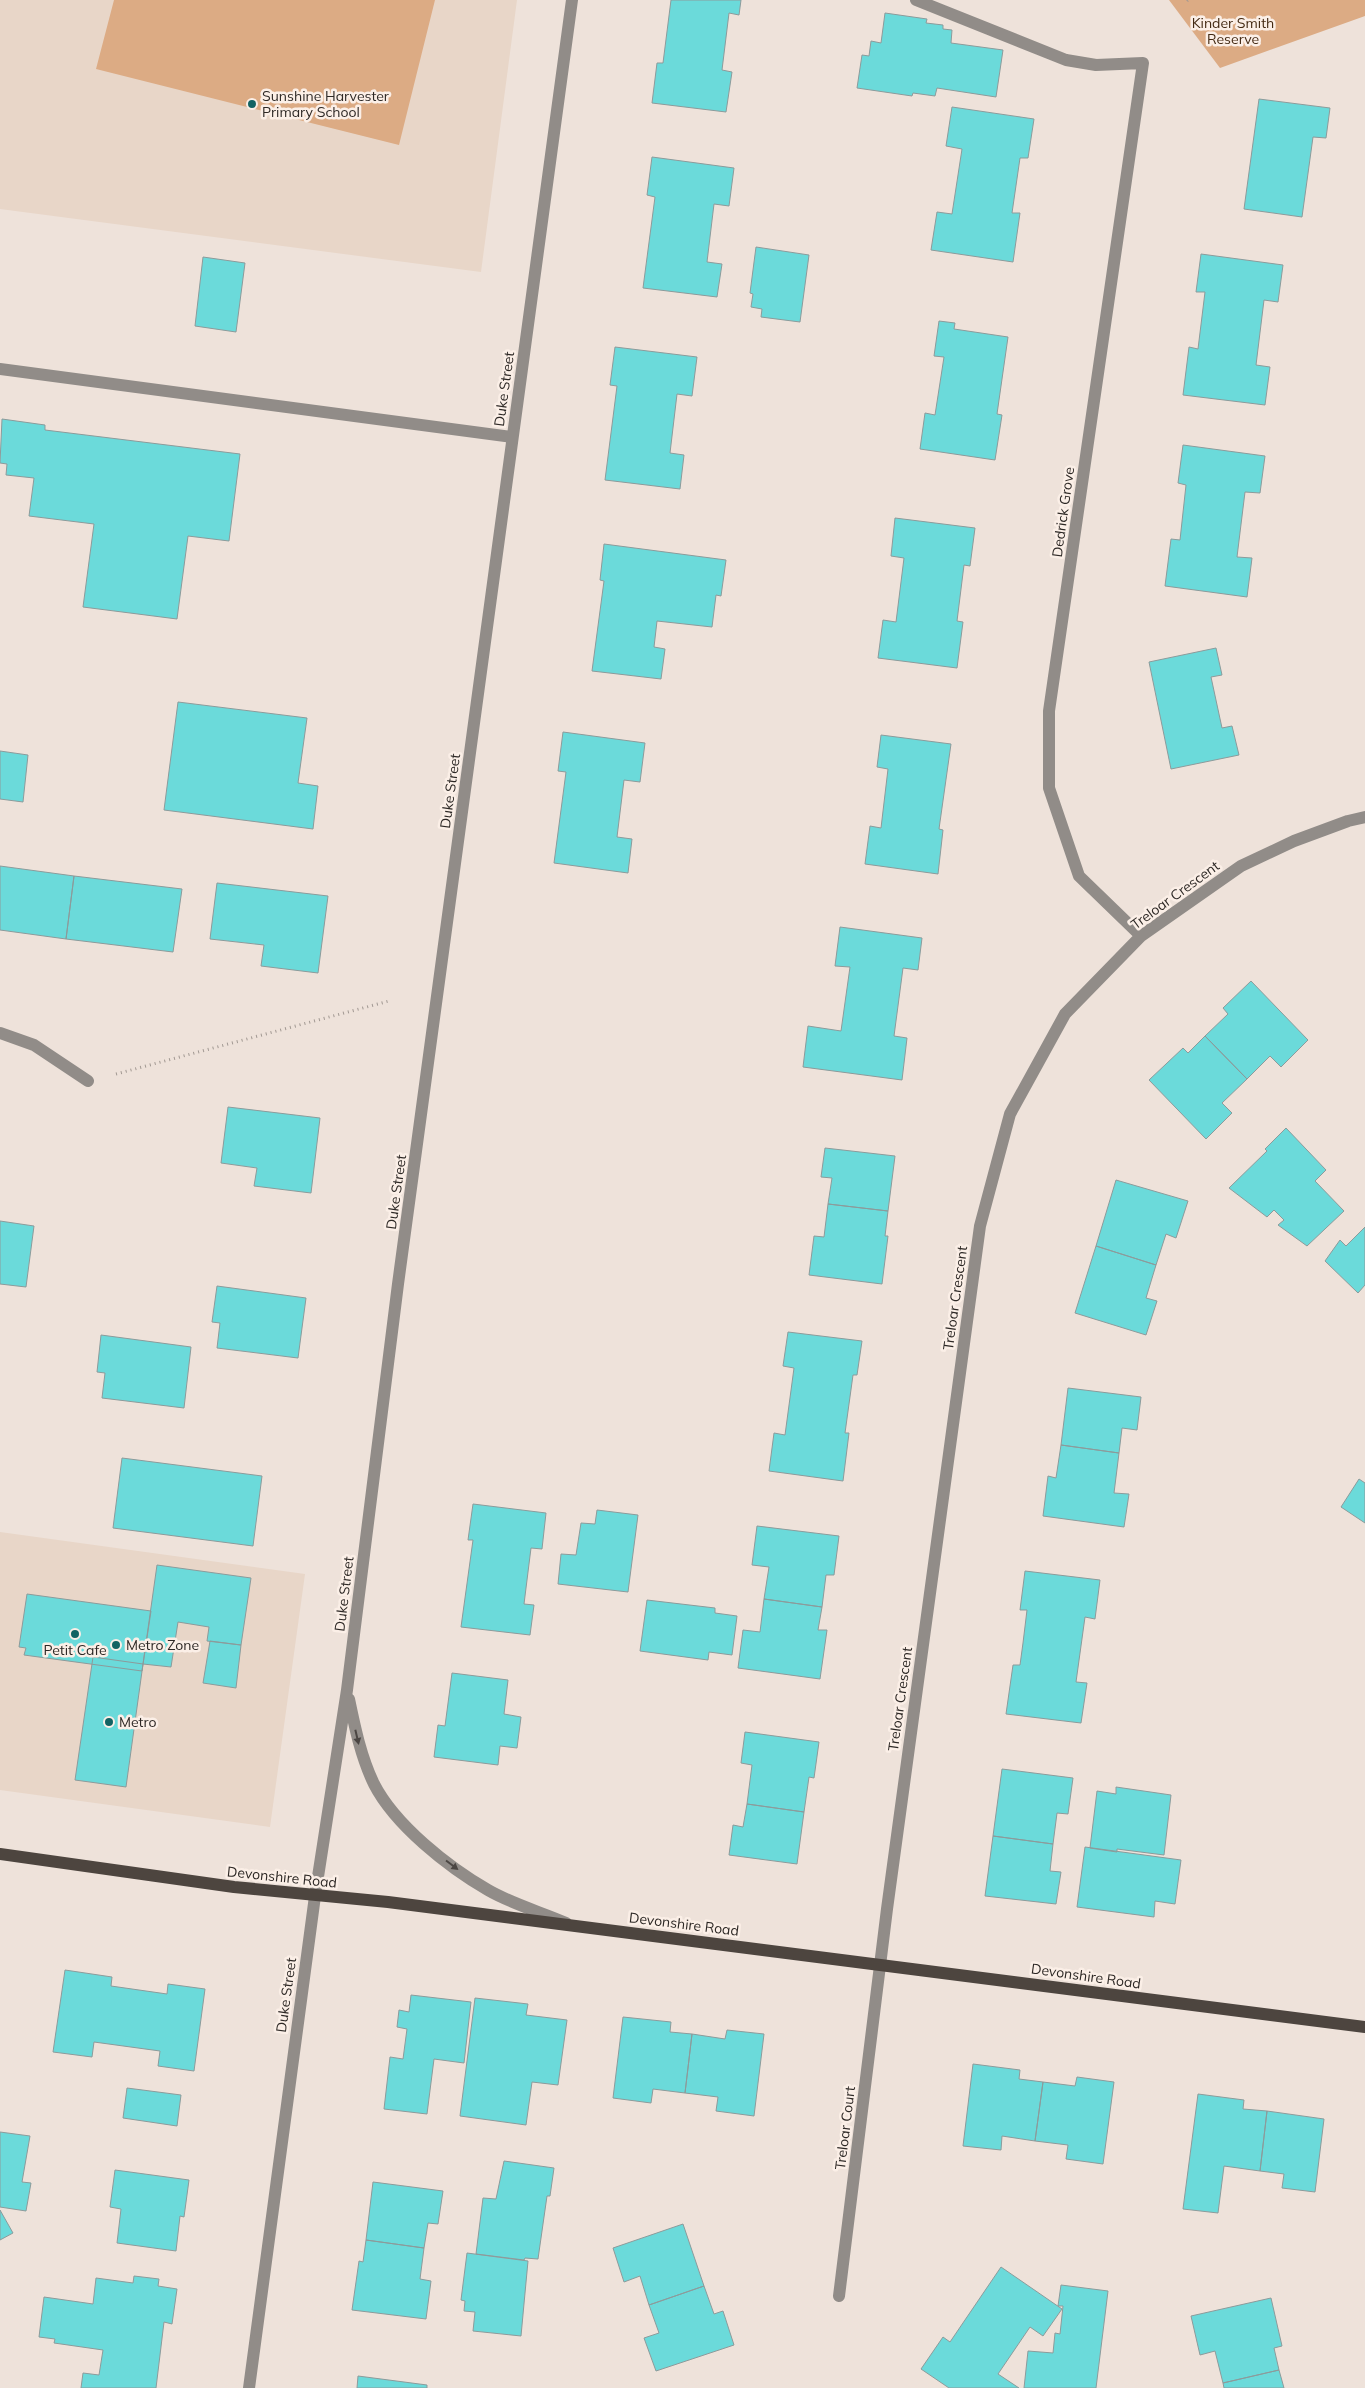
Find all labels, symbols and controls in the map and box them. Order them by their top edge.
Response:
park label: Kinder Smith Reserve [1192,14,1274,48]
place label: Sunshine Harvester Primary School [262,87,390,121]
marker: Sunshine Harvester Primary School [246,98,258,110]
street label: Duke Street [490,350,518,428]
street label: Dedrick Grove [1048,466,1078,558]
street label: Duke Street [436,752,464,830]
street label: Treloar Crescent [1127,857,1223,933]
street label: Duke Street [382,1153,410,1231]
street label: Treloar Crescent [939,1245,971,1351]
street label: Duke Street [330,1555,358,1633]
marker: Petit Cafe [69,1628,81,1640]
place label: Metro Zone [126,1636,199,1654]
marker: Metro Zone [110,1639,122,1651]
place label: Petit Cafe [43,1641,107,1659]
street label: Treloar Crescent [884,1646,916,1752]
place label: Metro [119,1713,157,1731]
marker: Metro [103,1716,115,1728]
one-way arrow [353,1730,361,1745]
one-way arrow [445,1860,459,1870]
street label: Devonshire Road [226,1862,338,1892]
street label: Devonshire Road [628,1908,740,1940]
street label: Duke Street [272,1956,300,2034]
street label: Devonshire Road [1030,1959,1142,1993]
street label: Treloar Court [831,2085,859,2171]

